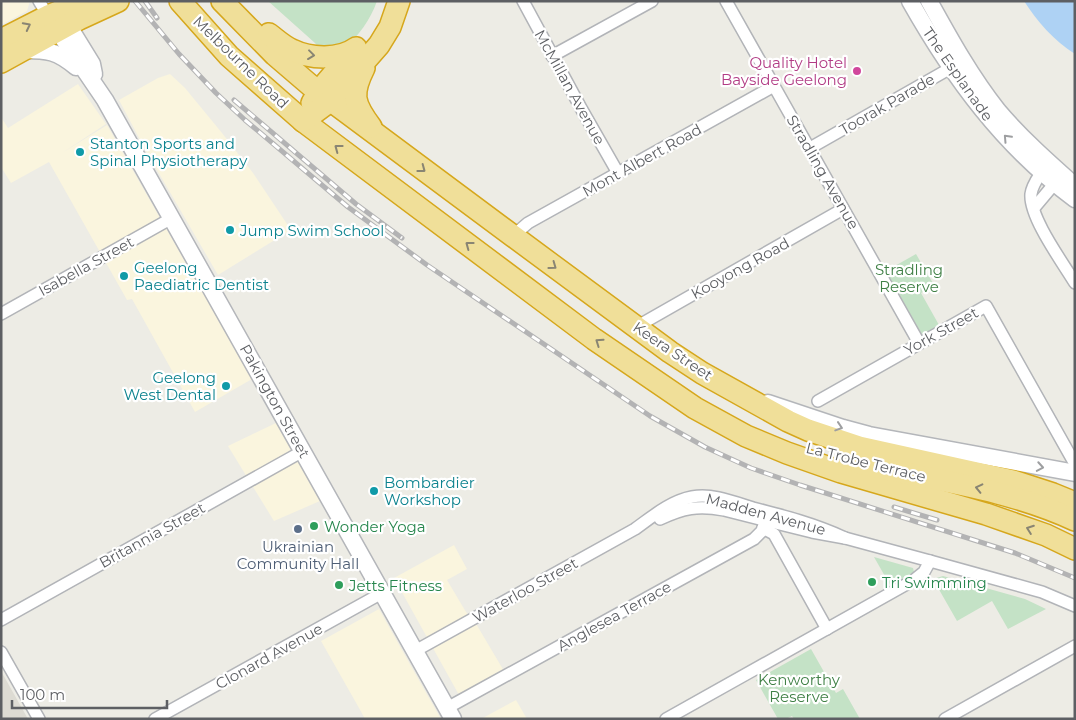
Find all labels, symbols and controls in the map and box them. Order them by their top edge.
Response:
street label: Melbourne Road [189,12,293,112]
one-way arrow [22,22,31,32]
street label: The Esplanade [919,23,997,125]
street label: McMillan Avenue [530,26,610,148]
one-way arrow [307,49,315,60]
place label: Quality Hotel Bayside Geelong [721,53,847,89]
marker: Quality Hotel Bayside Geelong [851,65,863,77]
street label: Toorak Parade [836,69,938,139]
street label: Stradling Avenue [783,111,863,233]
street label: Mont Albert Road [579,119,705,201]
place label: Stanton Sports and Spinal Physiotherapy [90,134,248,170]
one-way arrow [1004,135,1013,144]
one-way arrow [334,145,344,154]
marker: Stanton Sports and Spinal Physiotherapy [74,146,86,158]
one-way arrow [416,163,426,172]
place label: Jump Swim School [239,221,384,240]
marker: Jump Swim School [224,224,236,236]
street label: Isabella Street [35,232,137,300]
street label: Kooyong Road [687,233,793,303]
one-way arrow [465,242,475,251]
place label: Geelong Paediatric Dentist [134,258,269,294]
one-way arrow [547,260,557,269]
park label: Stradling Reserve [875,260,943,296]
marker: Geelong Paediatric Dentist [118,270,130,282]
street label: York Street [900,303,982,359]
street label: Keera Street [630,317,716,385]
one-way arrow [595,339,605,348]
street label: Pakington Street [236,341,314,461]
place label: Geelong West Dental [123,368,216,404]
marker: Geelong West Dental [220,380,232,392]
one-way arrow [834,421,843,431]
street label: La Trobe Terrace [804,438,928,486]
one-way arrow [1036,462,1045,472]
place label: Bombardier Workshop [384,473,475,509]
one-way arrow [974,483,983,494]
marker: Bombardier Workshop [368,485,380,497]
street label: Madden Avenue [704,489,828,539]
street label: Britannia Street [96,498,208,572]
place label: Wonder Yoga [324,517,426,536]
marker: Wonder Yoga [308,520,320,532]
marker: Ukrainian Community Hall [292,523,304,535]
one-way arrow [1027,525,1035,535]
place label: Ukrainian Community Hall [237,537,359,573]
street label: Waterloo Street [469,553,581,627]
place label: Tri Swimming [882,573,987,592]
place label: Jetts Fitness [348,576,442,595]
marker: Tri Swimming [866,576,878,588]
street label: Anglesea Terrace [554,577,674,655]
marker: Jetts Fitness [333,579,345,591]
street label: Clonard Avenue [212,619,326,693]
park label: Kenworthy Reserve [758,670,841,706]
scale bar [12,678,168,710]
text: 100 m [20,685,65,704]

